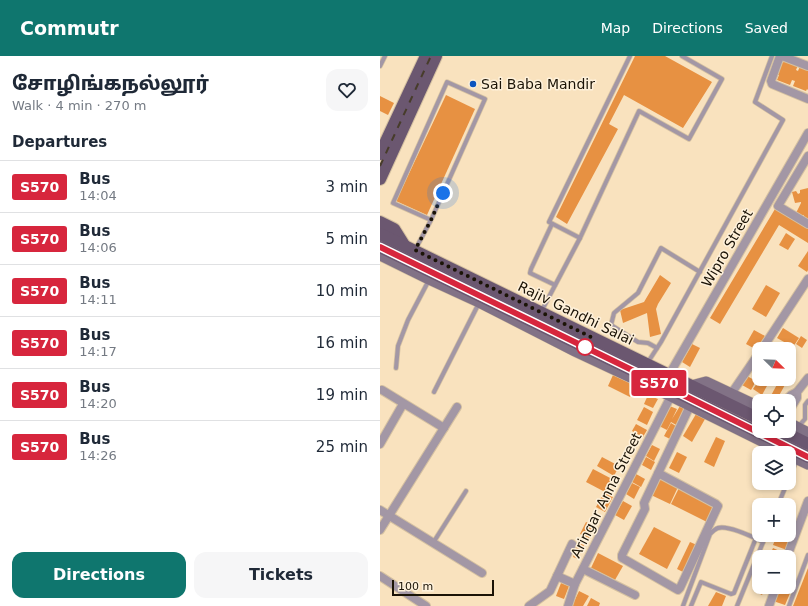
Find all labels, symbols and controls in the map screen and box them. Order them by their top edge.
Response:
text: Commutr [20,17,119,39]
text: Map [601,20,630,36]
text: Directions [652,20,723,36]
text: Saved [745,20,788,36]
button: heart [326,69,368,111]
text: சோழிங்கநல்லூர் [12,72,209,94]
place label: Sai Baba Mandir [481,76,595,92]
marker: Sai Baba Mandir [468,79,478,89]
text: Walk · 4 min · 270 m [12,98,146,113]
text: Departures [12,133,107,151]
text: Bus [79,170,110,188]
text: 3 min [325,178,368,196]
text: S570 [20,179,59,195]
your location [433,183,453,203]
text: 14:04 [79,188,117,203]
street label: Wipro Street [698,206,756,290]
text: Bus [79,222,110,240]
text: 5 min [325,230,368,248]
text: S570 [20,231,59,247]
text: 14:06 [79,240,117,255]
text: Bus [79,274,110,292]
street label: Rajiv Gandhi Salai [516,278,636,348]
text: 10 min [316,282,368,300]
text: S570 [20,283,59,299]
text: 14:11 [79,292,117,307]
text: Bus [79,326,110,344]
text: 16 min [316,334,368,352]
text: S570 [20,335,59,351]
unlabelled marker [576,338,594,356]
north arrow [752,342,796,386]
map controls [752,342,796,594]
text: 14:17 [79,344,117,359]
line badge: S570 [631,370,687,396]
text: S570 [639,375,679,391]
text: Bus [79,378,110,396]
text: 19 min [316,386,368,404]
text: S570 [20,387,59,403]
button: locate [752,394,796,438]
text: 14:20 [79,396,117,411]
street label: Aringar Anna Street [567,429,645,560]
text: Bus [79,430,110,448]
text: 25 min [316,438,368,456]
text: S570 [20,439,59,455]
button: layers [752,446,796,490]
text: 14:26 [79,448,117,463]
button: + [752,498,796,542]
button: − [752,550,796,594]
button: Directions [12,552,186,598]
button: Tickets [194,552,368,598]
scale bar [392,578,494,597]
text: 100 m [398,580,433,593]

